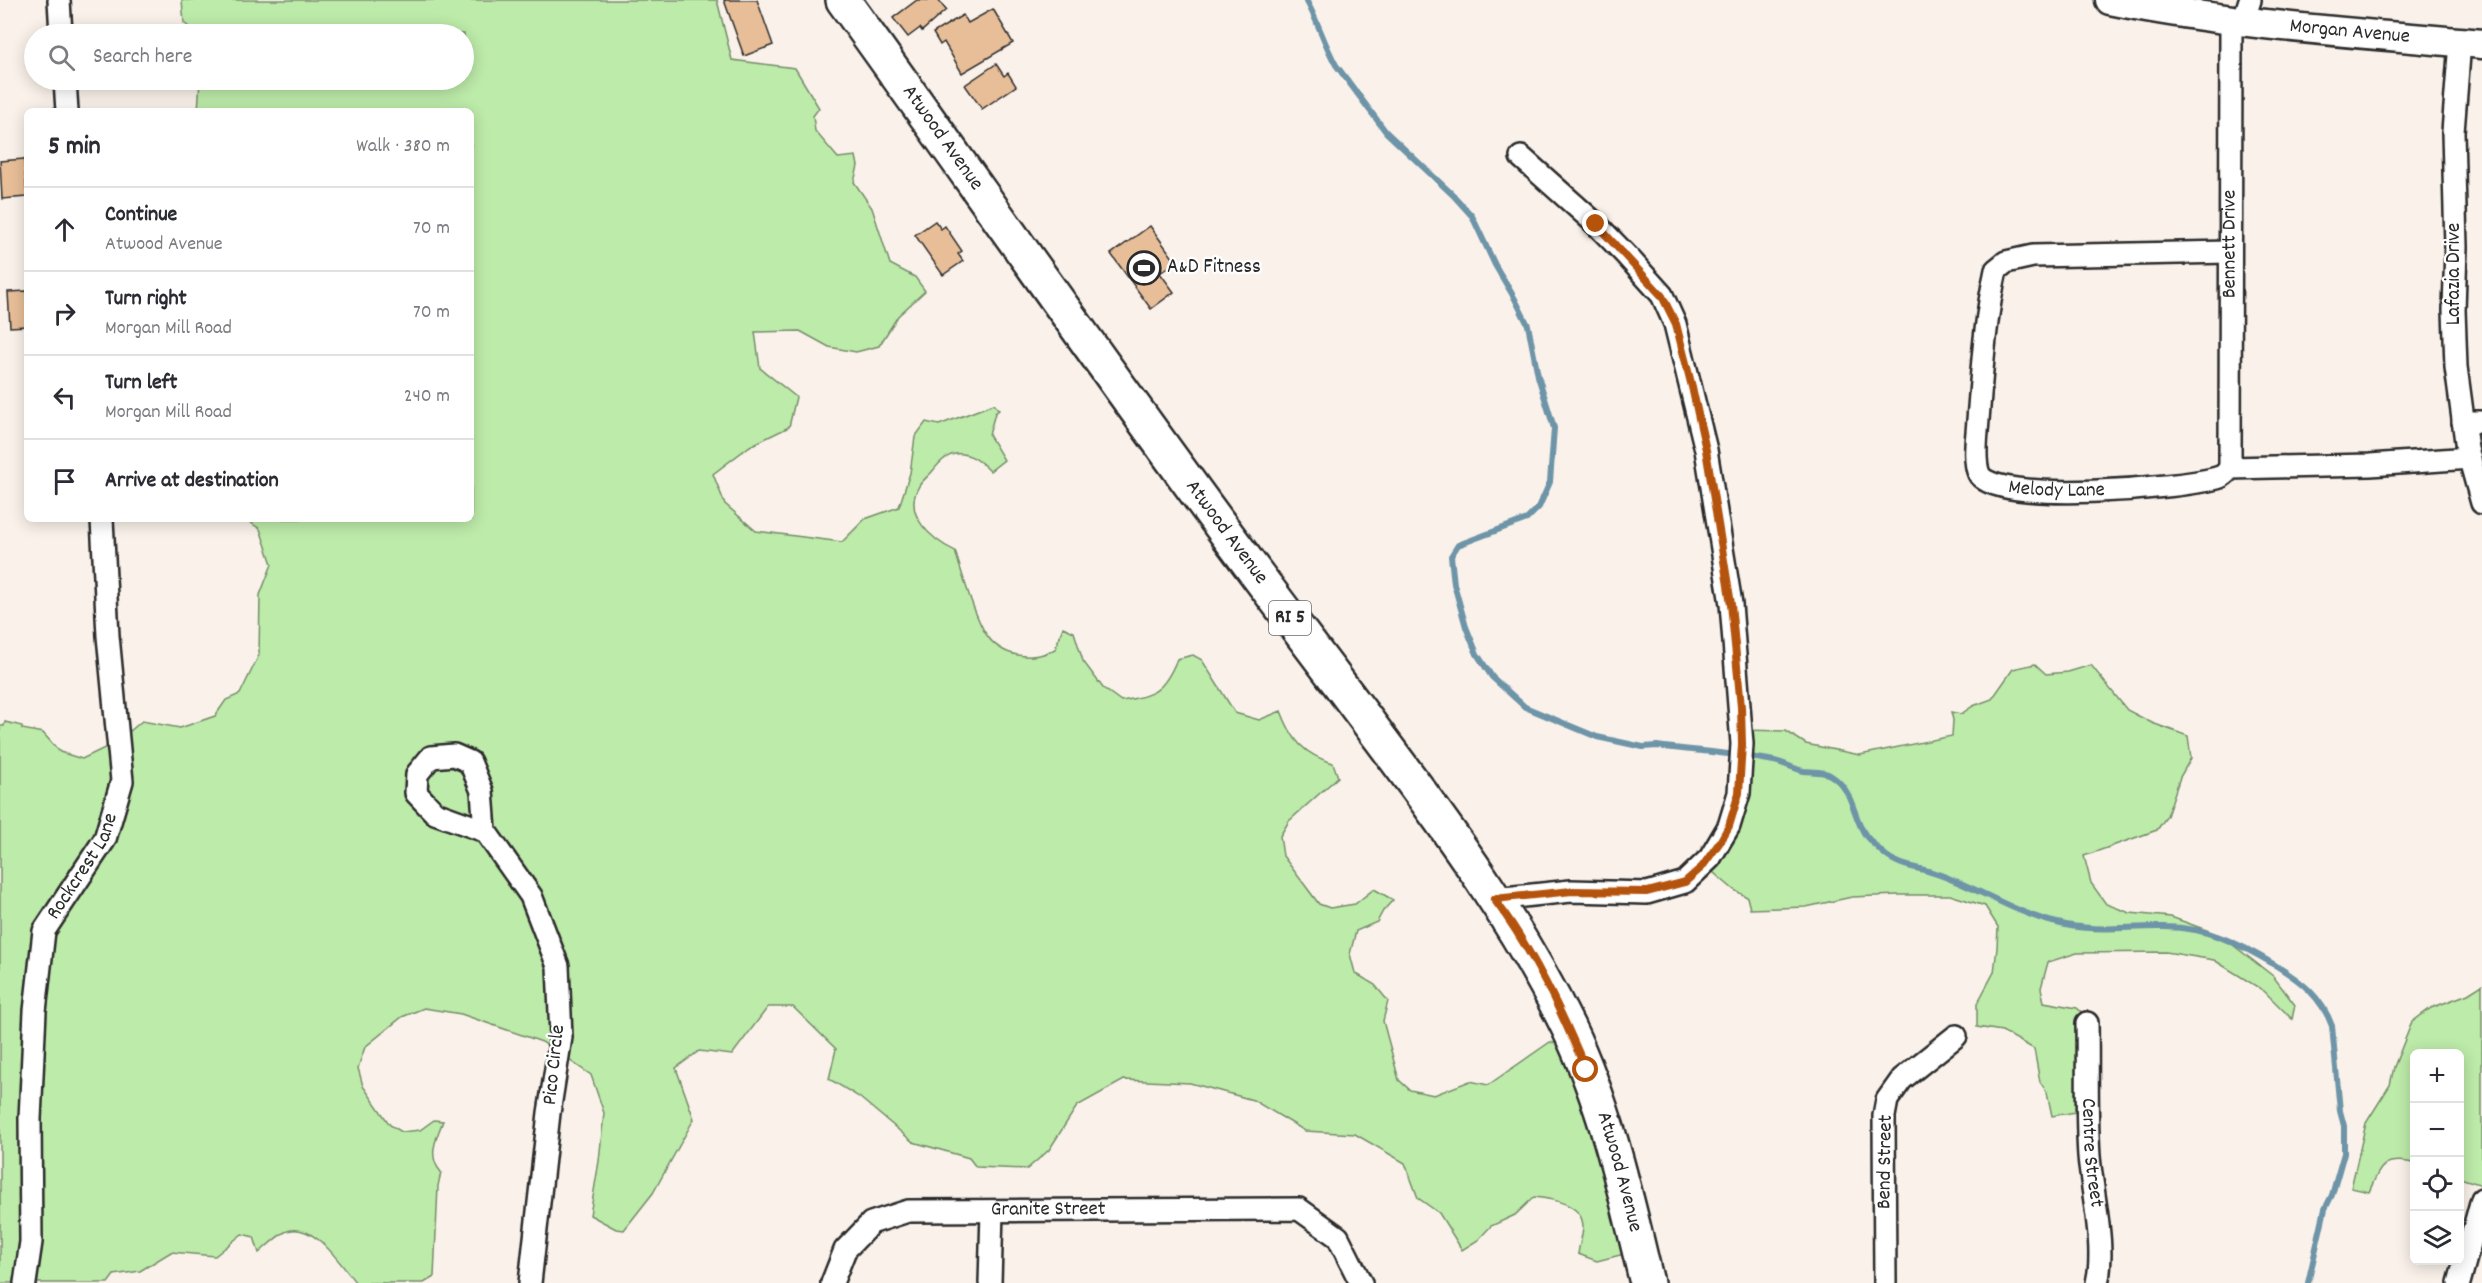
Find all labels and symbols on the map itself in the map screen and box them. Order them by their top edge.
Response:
street label: Morgan Avenue [2288,12,2411,53]
street label: Atwood Avenue [894,79,990,197]
street label: Bennett Drive [2215,190,2246,298]
route end [1582,210,1608,236]
street label: Lafazia Drive [2440,223,2470,325]
sports icon: A&D Fitness [1126,250,1162,286]
place label: A&D Fitness [1167,253,1261,283]
street label: Melody Lane [2006,473,2106,507]
street label: Atwood Avenue [1177,474,1275,591]
road number: RI 5 [1269,601,1311,635]
street label: Rockcrest Lane [40,810,127,926]
street label: Pico Circle [536,1023,574,1107]
route start [1572,1056,1598,1082]
street label: Centre Street [2072,1098,2111,1210]
street label: Atwood Avenue [1588,1108,1649,1235]
street label: Bend Street [1870,1114,1902,1210]
street label: Granite Street [991,1195,1106,1226]

